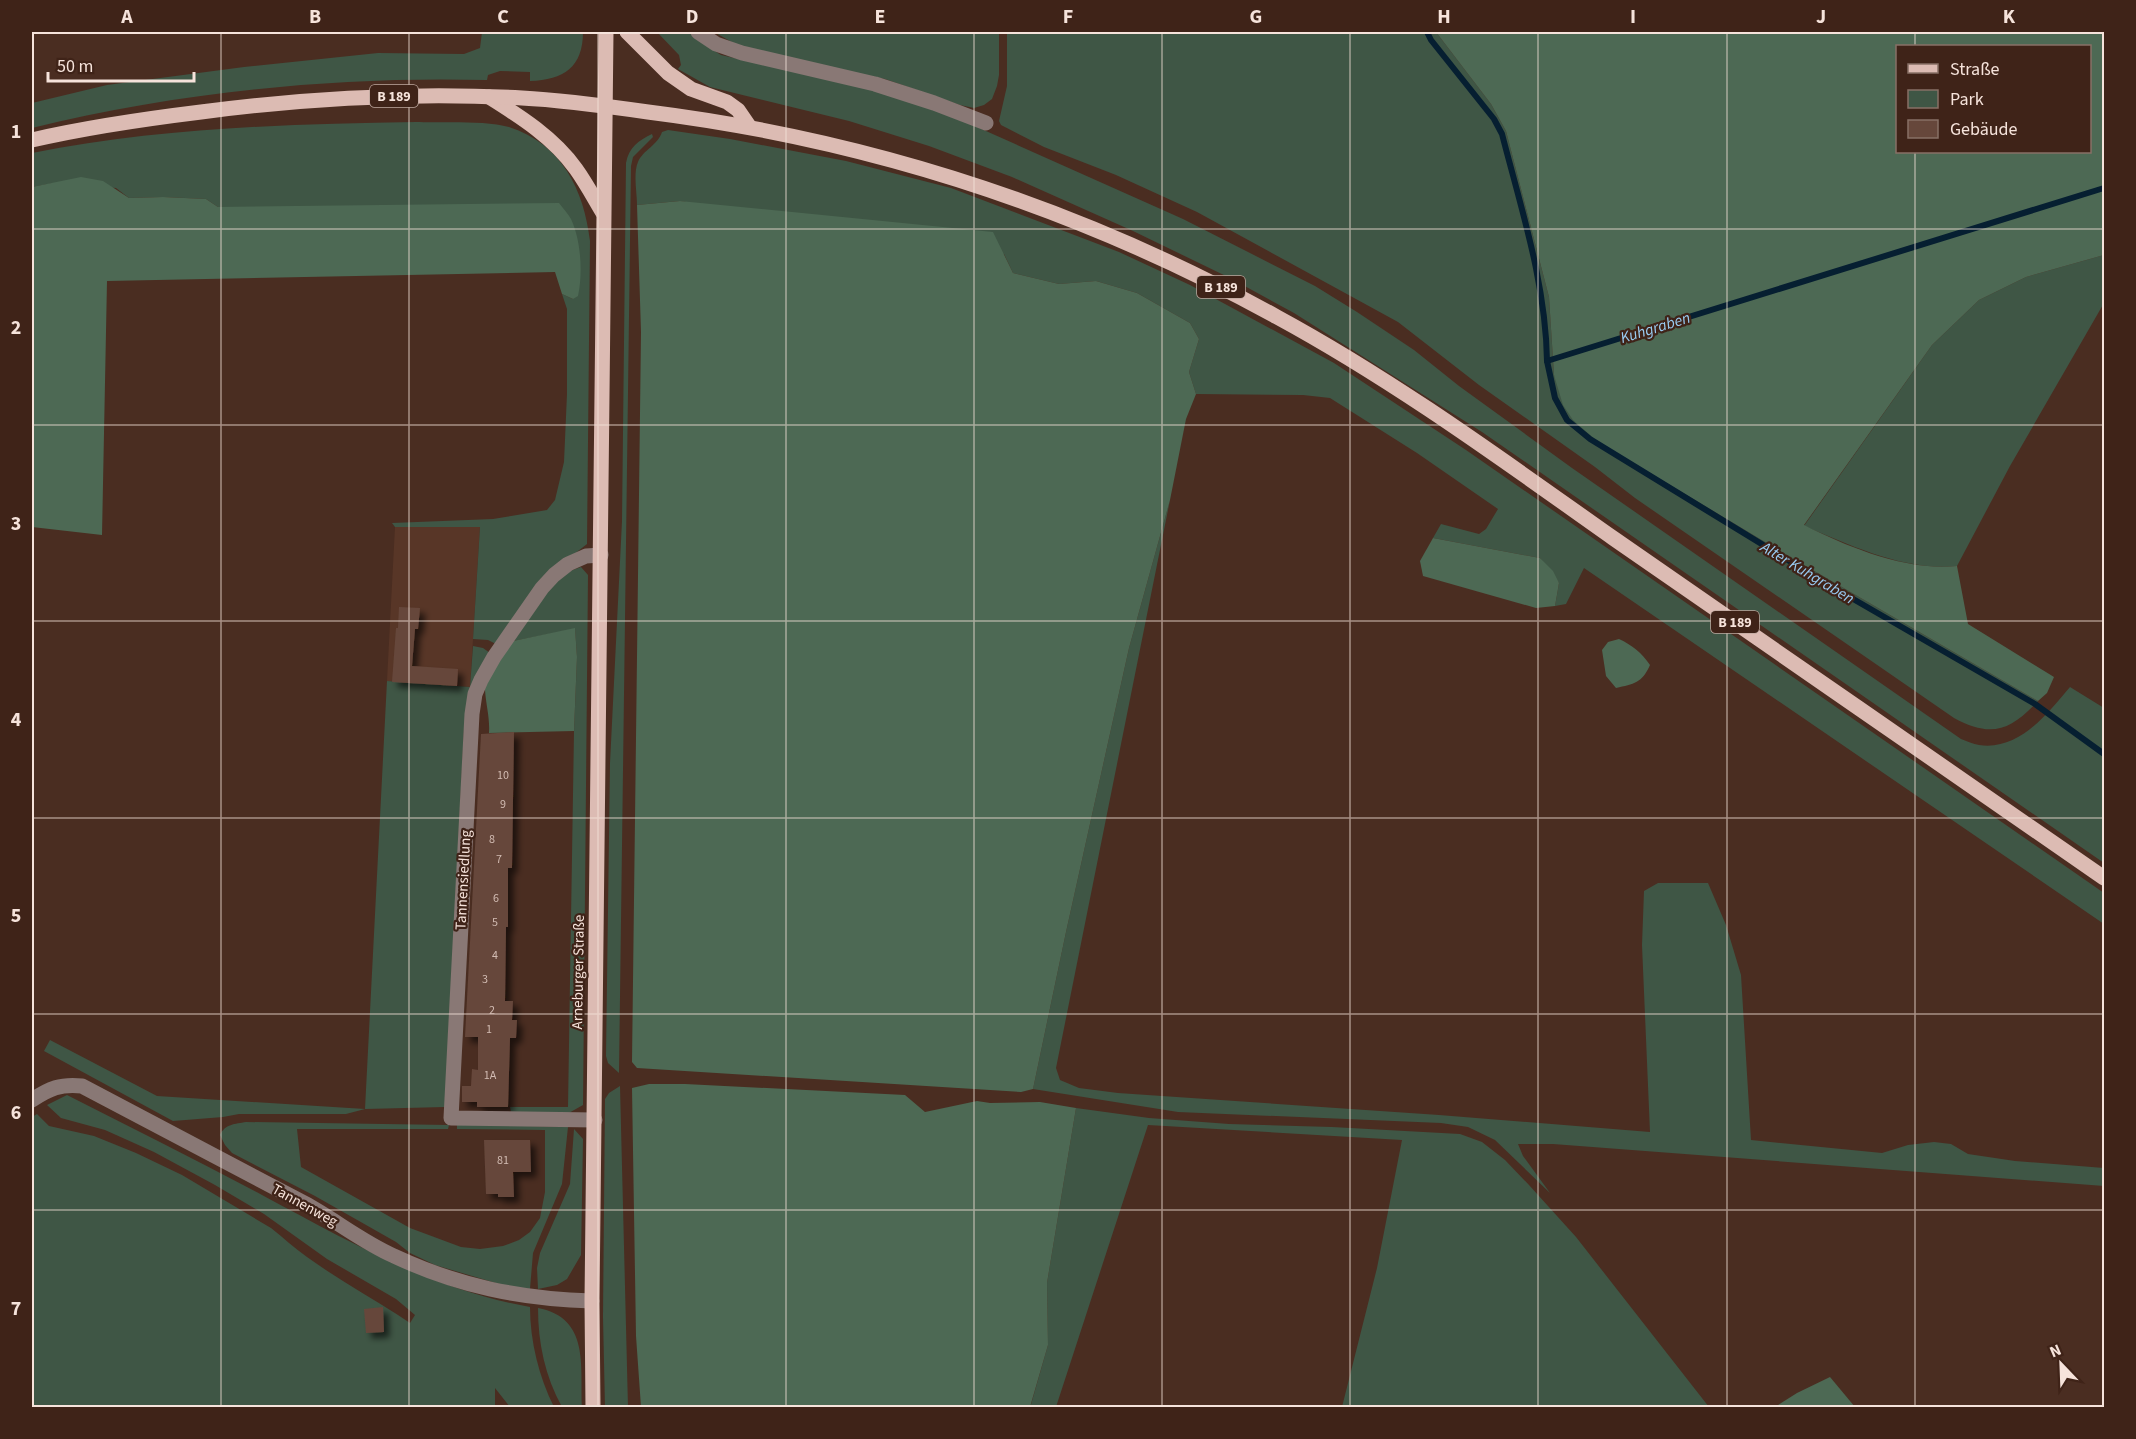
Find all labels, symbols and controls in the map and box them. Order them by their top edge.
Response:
text: A [120,3,133,31]
text: B [309,3,321,31]
text: C [497,3,509,31]
text: D [686,3,698,31]
text: E [875,3,885,31]
text: F [1063,3,1073,31]
text: G [1250,3,1262,31]
text: H [1437,3,1451,31]
text: I [1630,3,1636,31]
text: J [1816,3,1826,31]
text: K [2003,3,2016,31]
scale bar [48,45,194,83]
legend [1896,45,2091,153]
text: 50 m [57,54,93,79]
text: Straße [1950,57,2000,82]
road number: B 189 [370,85,418,107]
text: Park [1950,87,1984,112]
text: Gebäude [1950,117,2018,142]
text: 1 [11,118,21,146]
road number: B 189 [1197,276,1245,298]
water label: Kuhgraben [1617,307,1693,349]
text: 2 [11,314,21,342]
text: 3 [11,510,21,538]
water label: Alter Kuhgraben [1756,536,1859,610]
road number: B 189 [1711,611,1759,633]
text: 4 [11,706,22,734]
house number: 10 [497,767,509,784]
house number: 9 [500,796,506,813]
street label: Tannensiedlung [450,829,477,931]
house number: 8 [489,831,495,848]
house number: 7 [496,851,502,868]
house number: 6 [493,890,499,907]
text: 5 [11,902,21,930]
house number: 5 [492,914,498,931]
street label: Arneburger Straße [567,914,590,1030]
house number: 4 [492,947,498,964]
house number: 3 [482,971,488,988]
house number: 2 [489,1002,495,1019]
house number: 1 [486,1021,492,1038]
house number: 1A [484,1067,497,1084]
text: 6 [11,1099,21,1127]
house number: 81 [497,1152,509,1169]
street label: Tannenweg [268,1179,342,1232]
text: 7 [11,1295,21,1323]
north arrow [2031,1334,2091,1394]
text: N [2046,1339,2065,1363]

